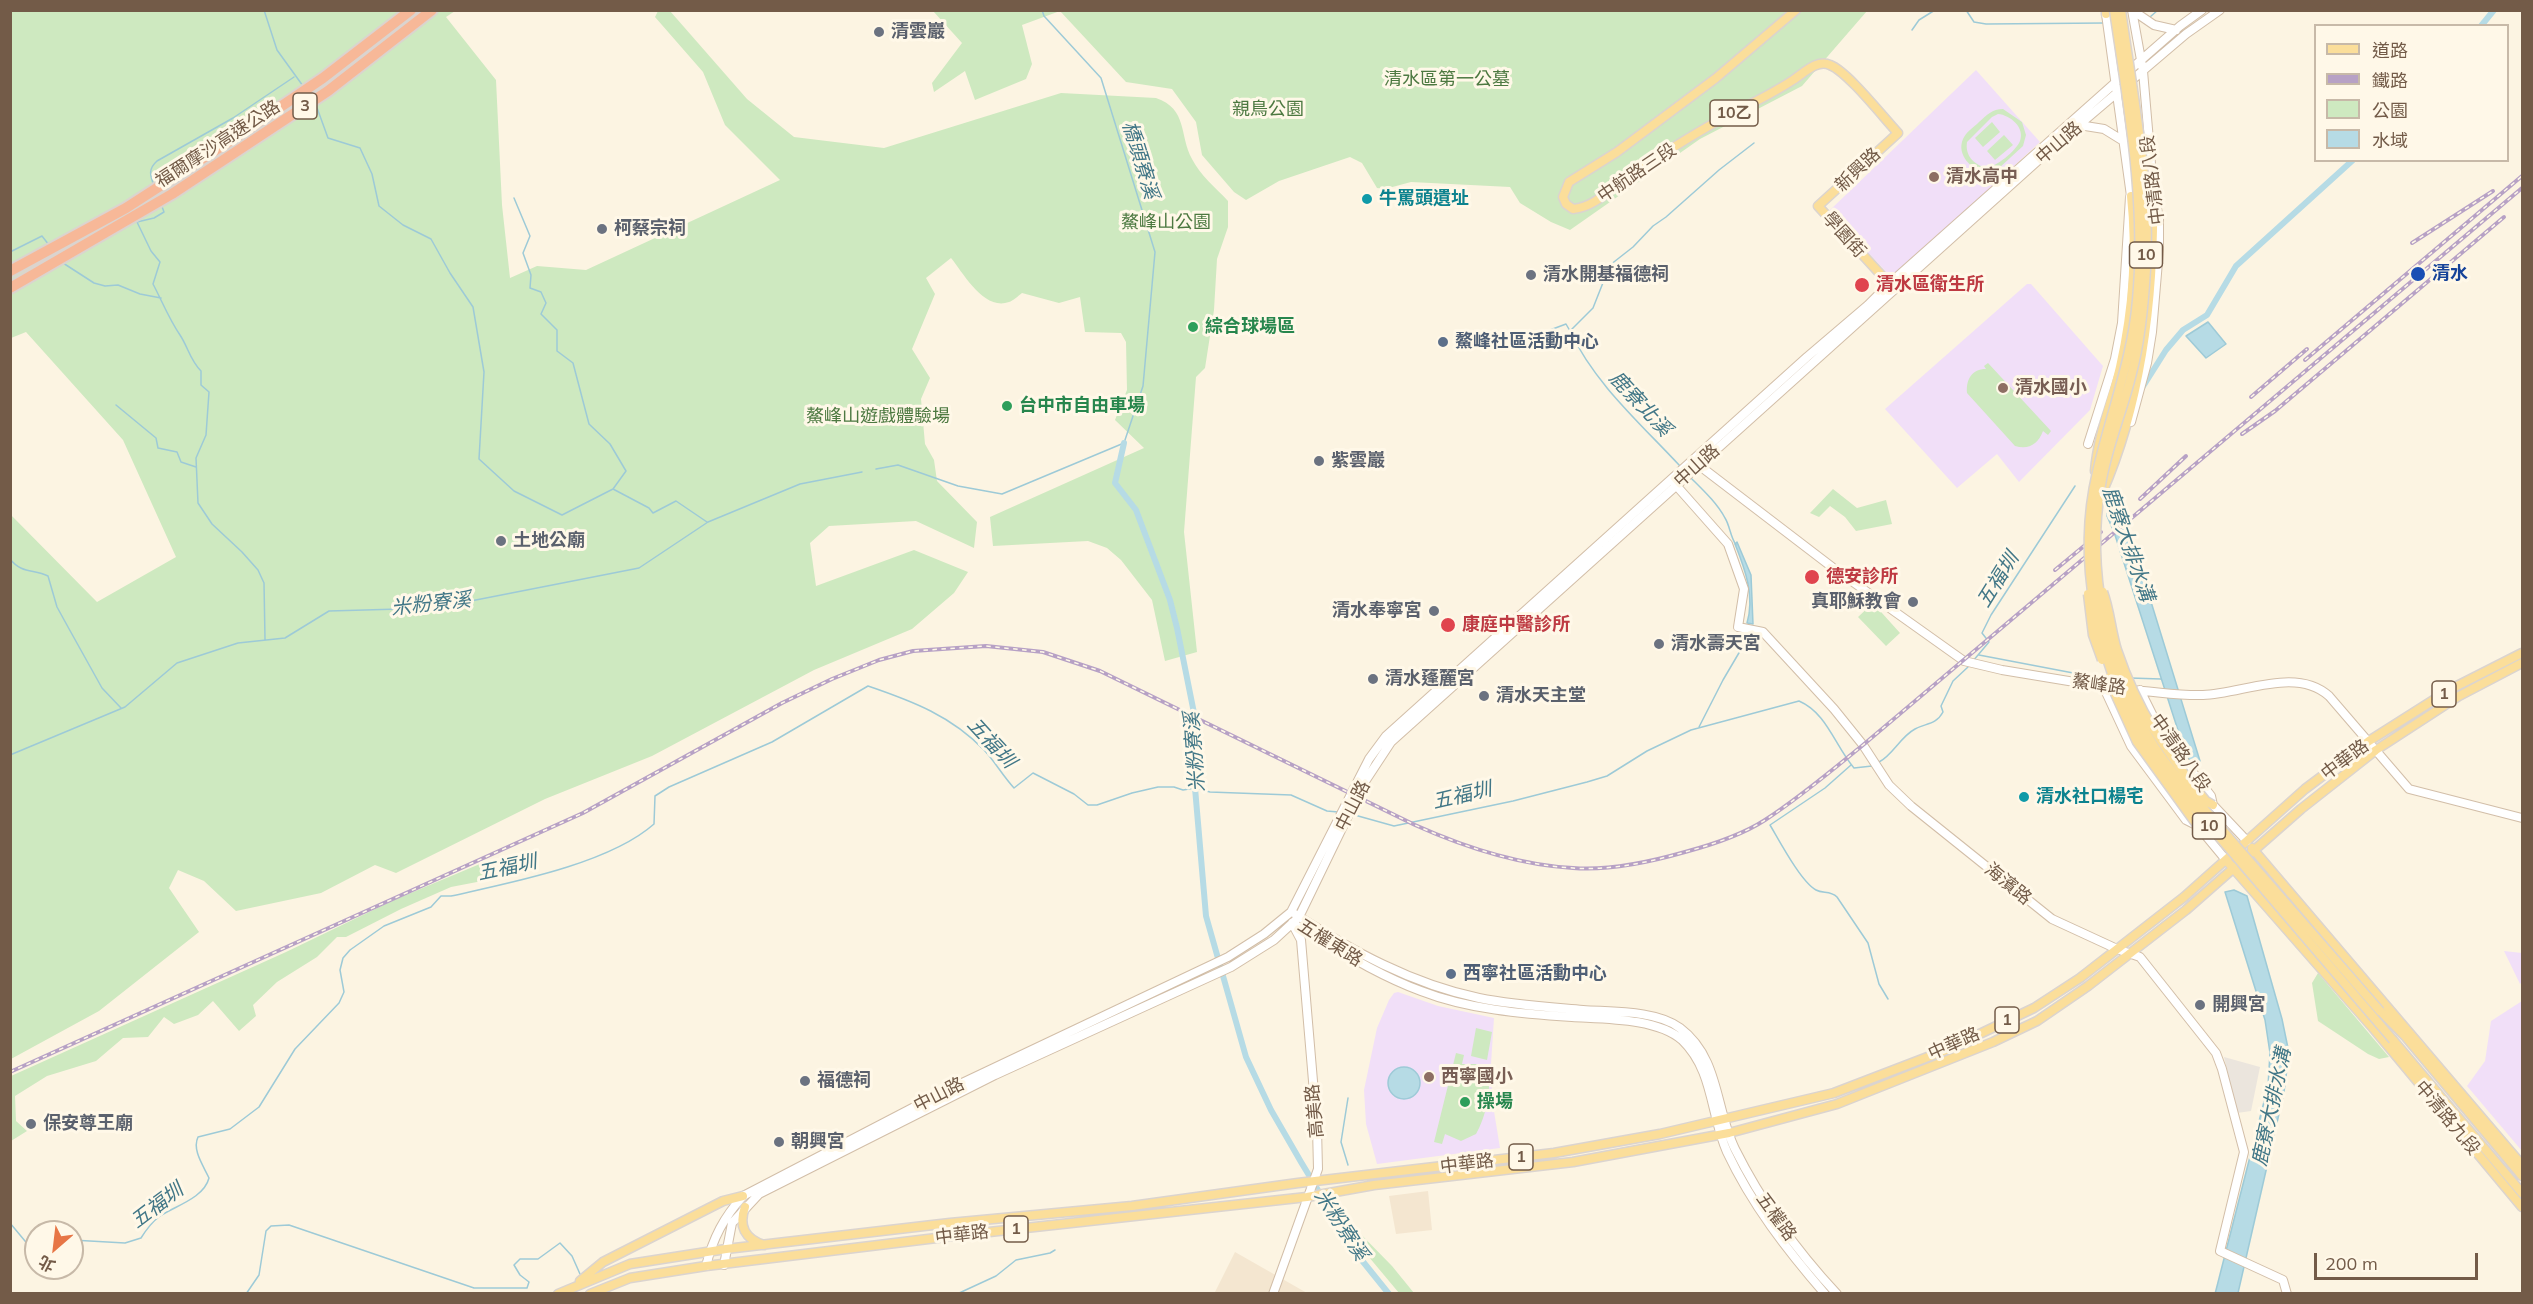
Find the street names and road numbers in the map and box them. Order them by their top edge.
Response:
road number: 3 [293,93,317,119]
street label: 福爾摩沙高速公路 [152,96,284,192]
road number: 10乙 [1710,100,1758,126]
street label: 中山路 [2032,117,2086,169]
street label: 中清路八段 [2137,134,2169,226]
street label: 中航路三段 [1594,139,1680,207]
street label: 新興路 [1831,144,1885,196]
street label: 學園街 [1818,208,1870,262]
road number: 10 [2130,242,2162,268]
street label: 中山路 [1670,440,1724,492]
street label: 鰲峰路 [2071,671,2127,699]
road number: 1 [2432,681,2456,707]
street label: 中清路八段 [2145,710,2215,796]
street label: 中華路 [2317,735,2373,785]
street label: 中山路 [1331,777,1375,835]
road number: 10 [2192,813,2226,839]
street label: 海濱路 [1980,859,2036,909]
street label: 五權東路 [1294,915,1366,971]
road number: 1 [1995,1007,2019,1033]
street label: 中華路 [1925,1023,1983,1065]
street label: 中山路 [910,1073,968,1117]
street label: 中清路九段 [2410,1077,2484,1159]
street label: 高美路 [1302,1083,1328,1139]
road number: 1 [1509,1144,1533,1170]
street label: 中華路 [1439,1150,1495,1178]
street label: 五權路 [1751,1189,1801,1245]
road number: 1 [1004,1216,1028,1242]
street label: 中華路 [934,1221,990,1249]

